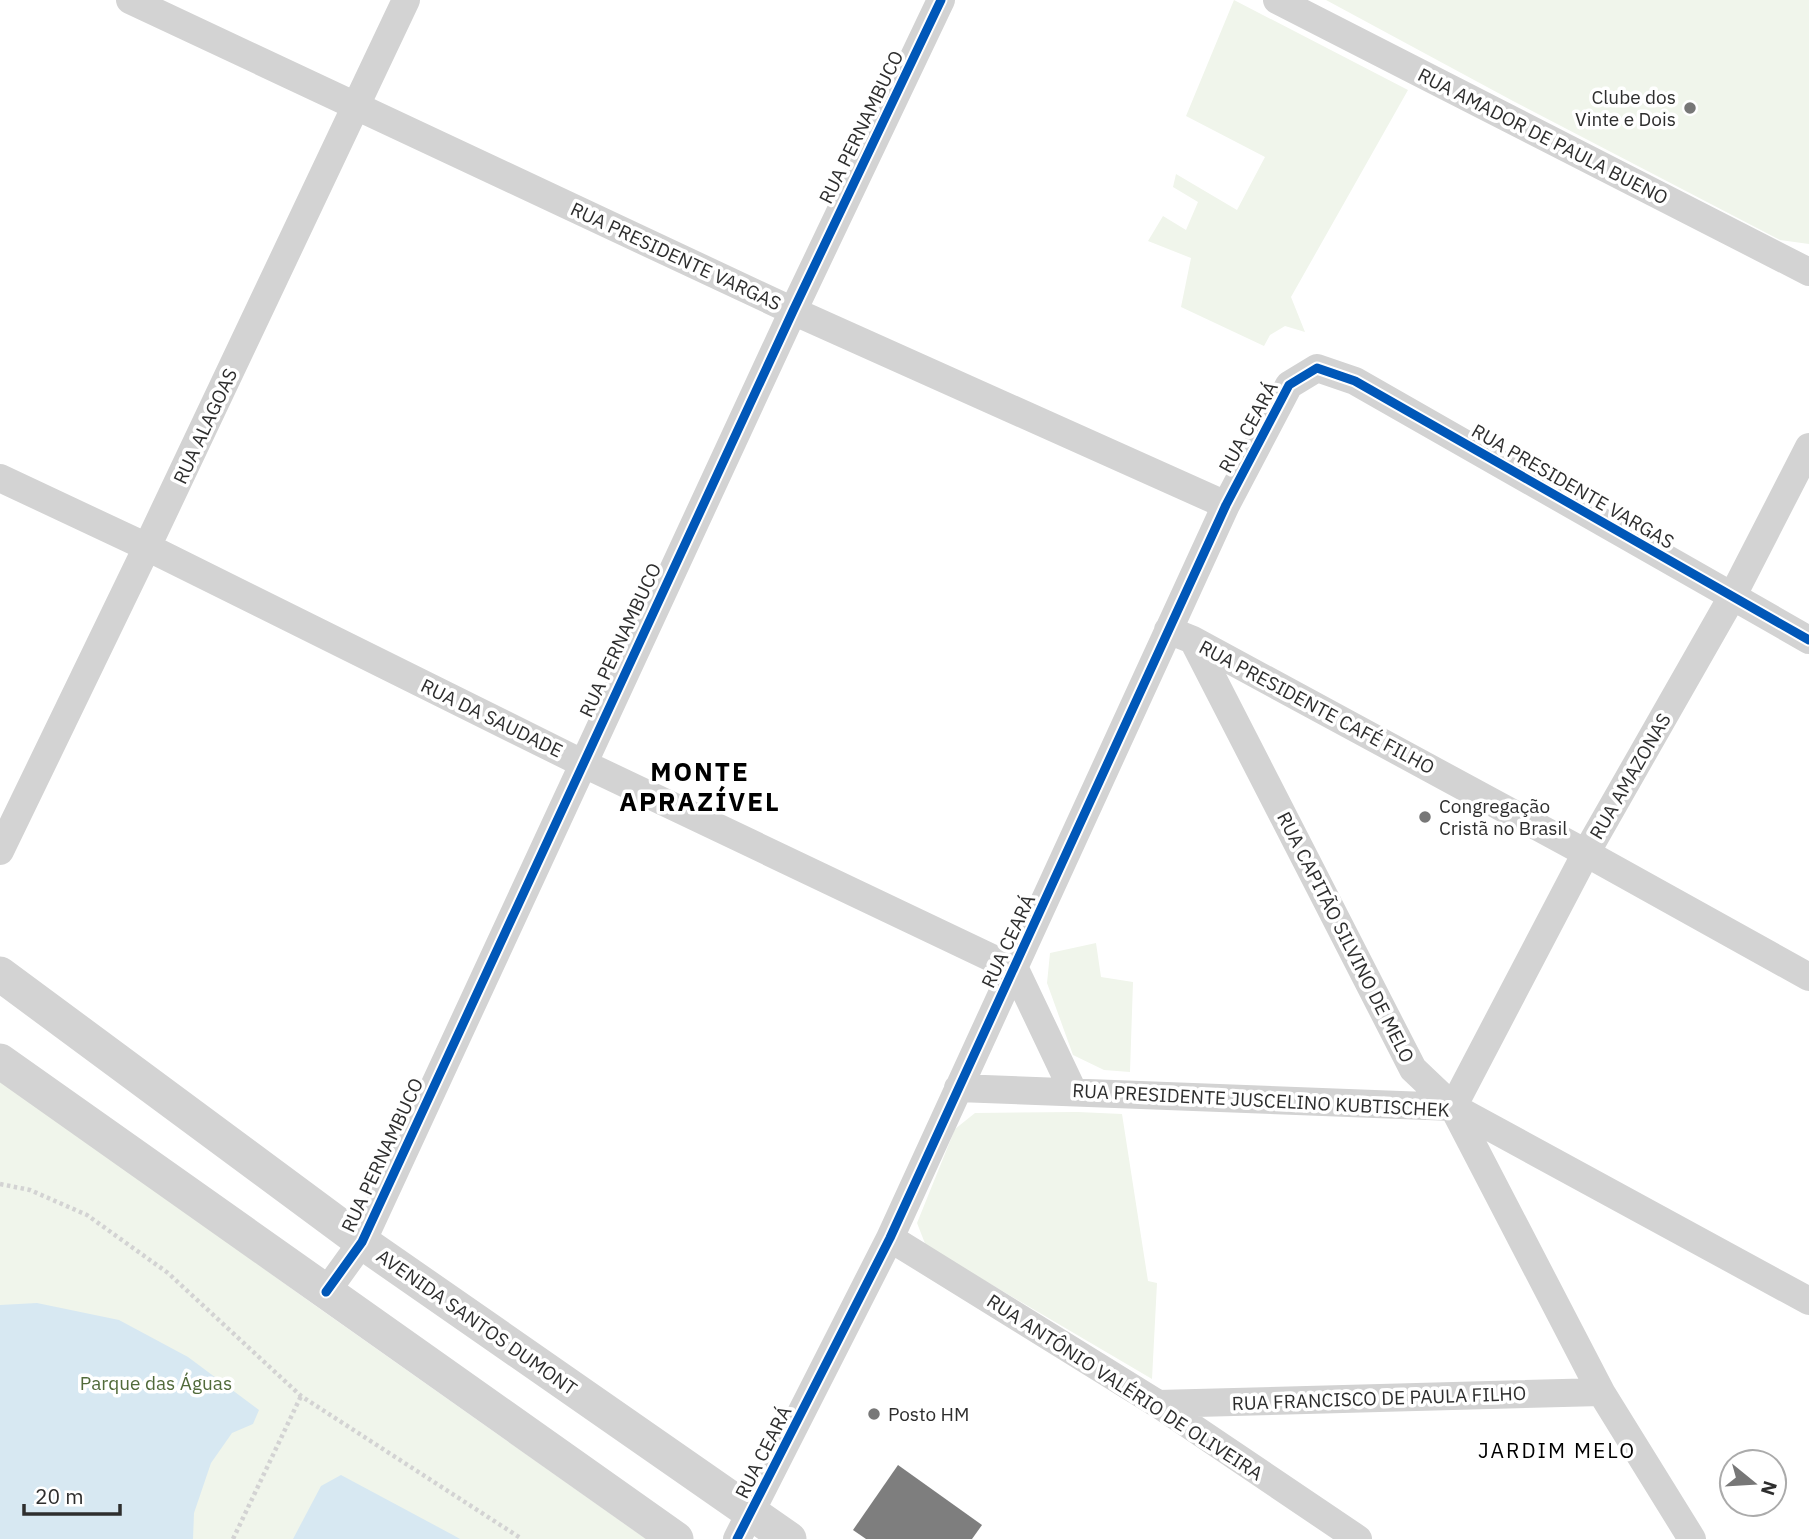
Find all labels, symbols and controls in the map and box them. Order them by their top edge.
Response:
street label: RUA PERNAMBUCO [814,47,908,207]
street label: RUA AMADOR DE PAULA BUENO [1414,62,1672,210]
place label: Clube dos Vinte e Dois [1575,85,1676,131]
marker: Clube dos Vinte e Dois [1682,100,1698,116]
street label: RUA PRESIDENTE VARGAS [567,197,785,315]
street label: RUA ALAGOAS [168,364,242,488]
street label: RUA CEARÁ [1213,377,1283,477]
street label: RUA PRESIDENTE VARGAS [1468,418,1678,554]
street label: RUA PERNAMBUCO [574,559,666,721]
street label: RUA PRESIDENTE CAFÉ FILHO [1195,635,1439,779]
street label: RUA DA SAUDADE [417,673,567,763]
street label: RUA AMAZONAS [1584,709,1676,843]
district label: MONTE APRAZÍVEL [619,754,781,818]
place label: Congregação Cristã no Brasil [1439,794,1567,840]
street label: RUA CAPITÃO SILVINO DE MELO [1272,808,1420,1066]
marker: Congregação Cristã no Brasil [1417,809,1433,825]
street label: RUA CEARÁ [976,890,1040,992]
street label: RUA PERNAMBUCO [336,1074,428,1236]
street label: RUA PRESIDENTE JUSCELINO KUBTISCHEK [1072,1078,1450,1122]
street label: AVENIDA SANTOS DUMONT [372,1244,582,1400]
street label: RUA ANTÔNIO VALÉRIO DE OLIVEIRA [982,1289,1268,1485]
park label: Parque das Águas [80,1371,232,1395]
street label: RUA FRANCISCO DE PAULA FILHO [1231,1381,1527,1415]
street label: RUA CEARÁ [729,1402,797,1502]
place label: Posto HM [888,1402,969,1426]
marker: Posto HM [866,1406,882,1422]
district label: JARDIM MELO [1478,1436,1636,1464]
north arrow [1718,1448,1788,1518]
scale bar [24,1472,121,1516]
text: N [1756,1478,1783,1499]
text: 20 m [35,1482,84,1510]

